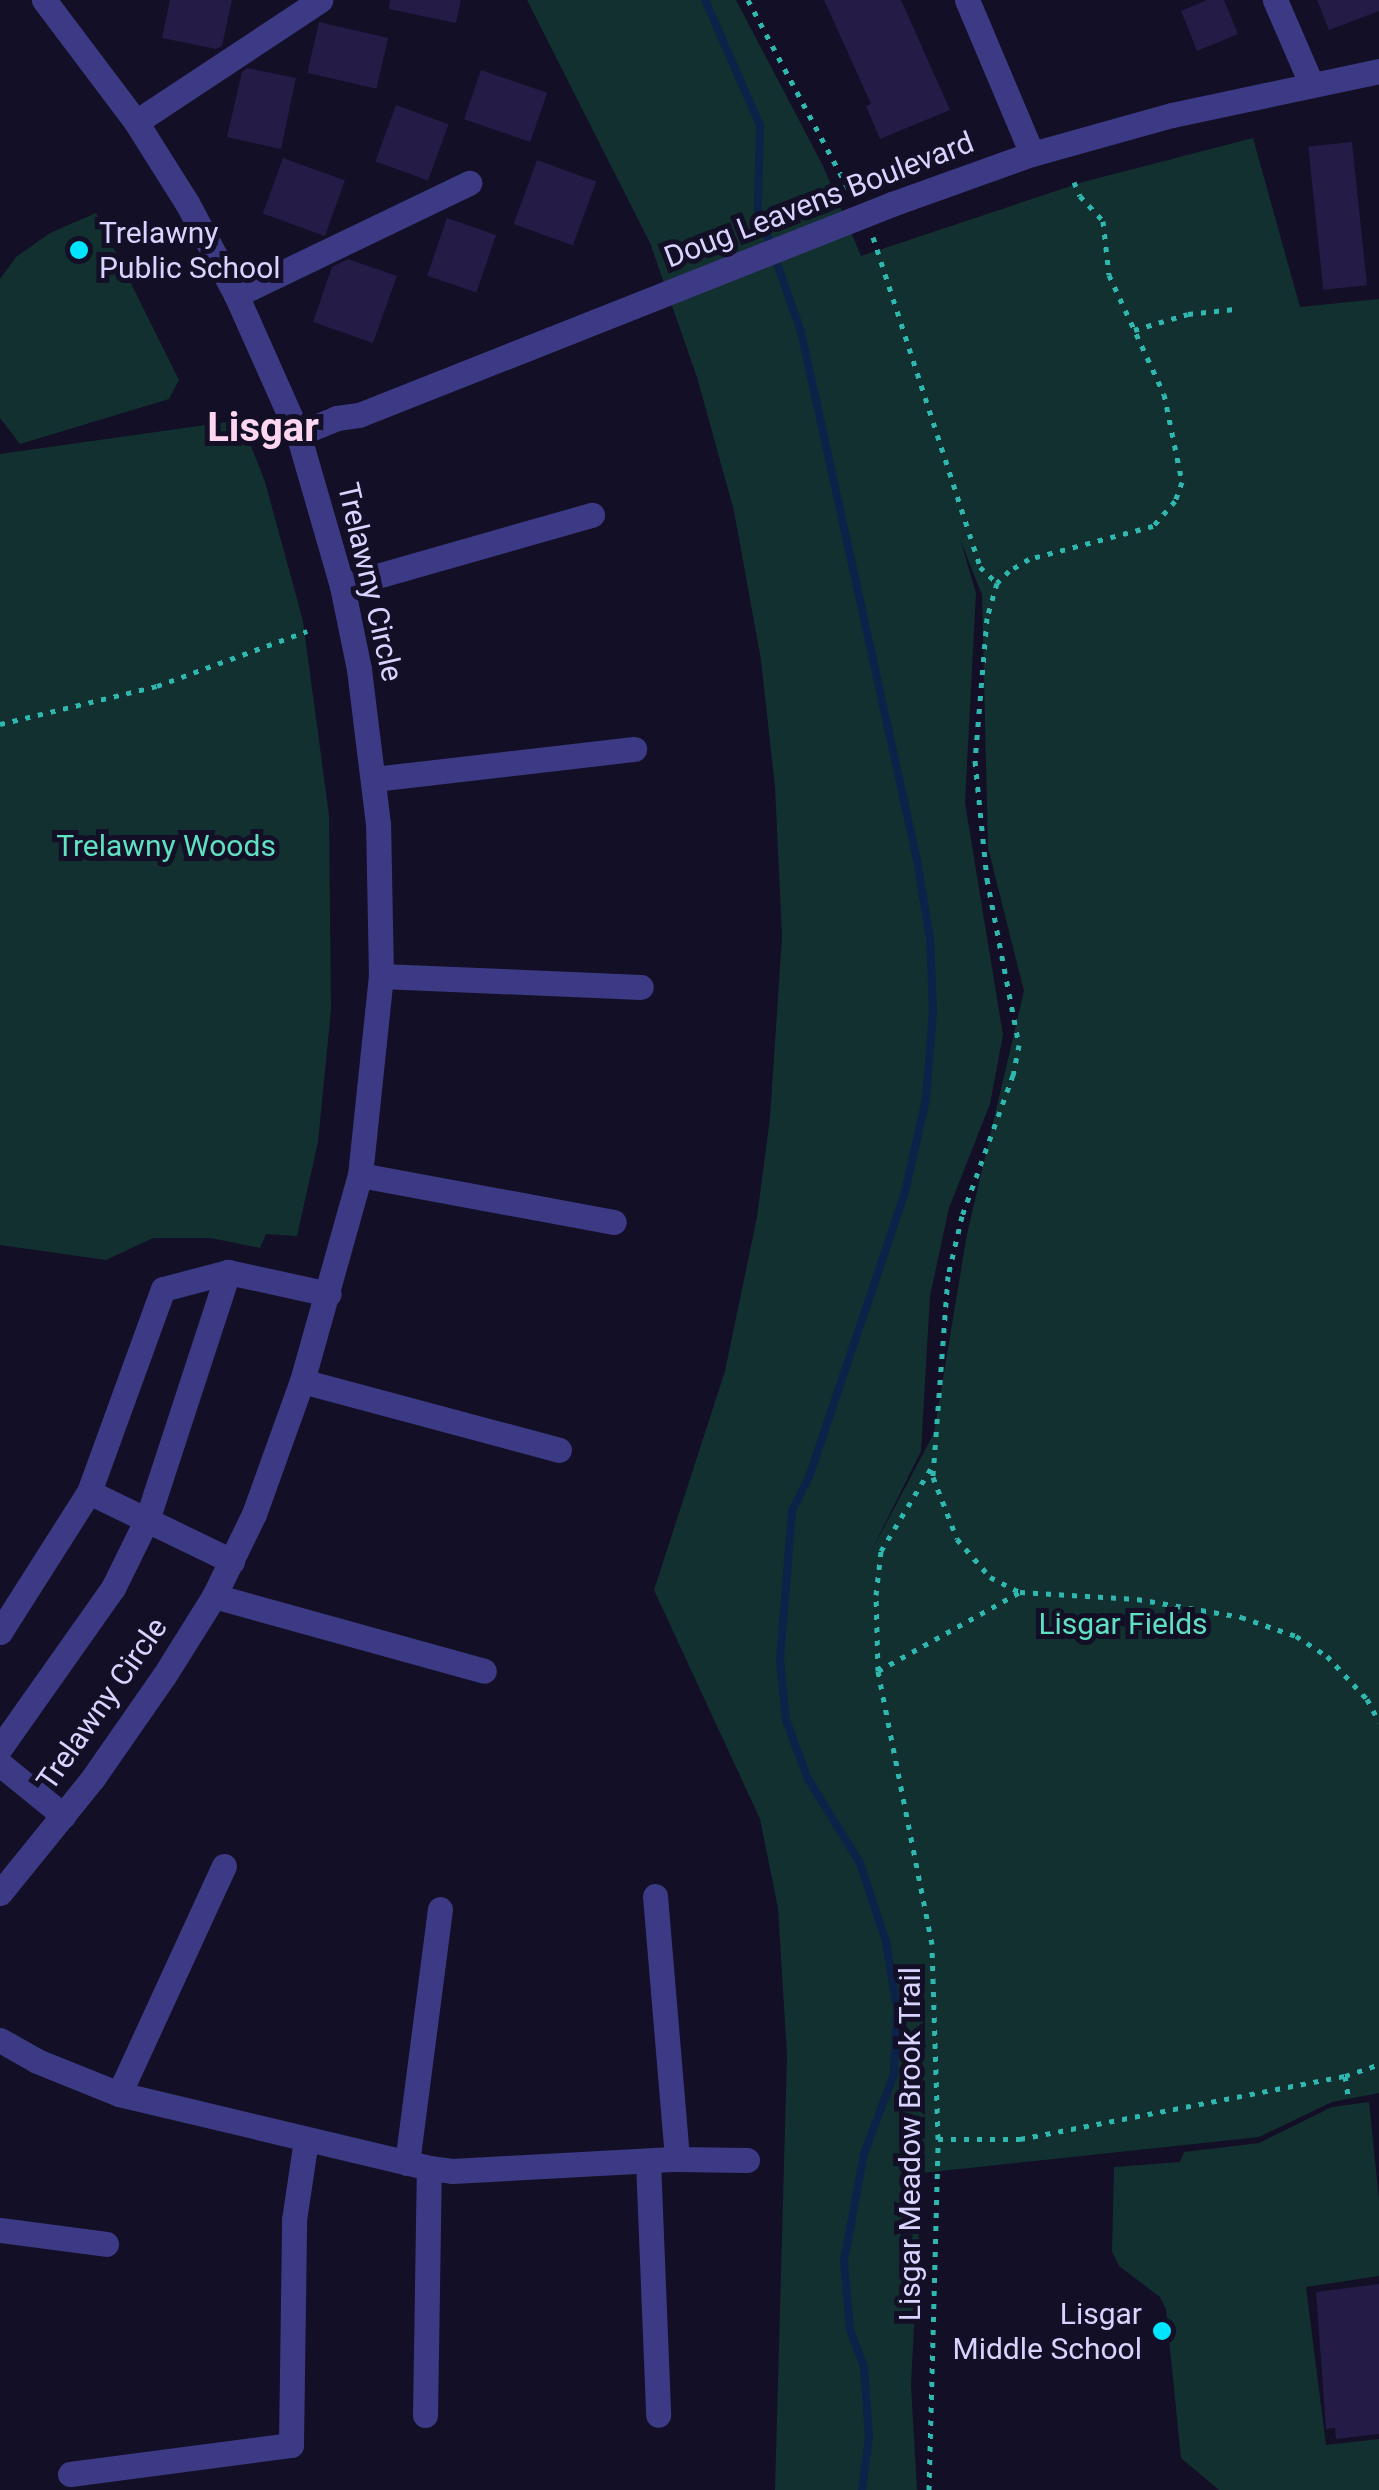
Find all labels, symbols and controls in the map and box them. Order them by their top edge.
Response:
street label: Doug Leavens Boulevard [659,124,979,276]
place label: Trelawny Public School [99,215,281,286]
marker: Trelawny Public School [68,239,90,261]
district label: Lisgar [207,404,319,452]
street label: Trelawny Circle [330,479,410,685]
park label: Trelawny Woods [56,828,276,864]
park label: Lisgar Fields [1038,1606,1208,1642]
street label: Trelawny Circle [29,1611,175,1797]
street label: Lisgar Meadow Brook Trail [892,1967,928,2321]
place label: Lisgar Middle School [952,2296,1142,2366]
marker: Lisgar Middle School [1151,2320,1173,2342]

